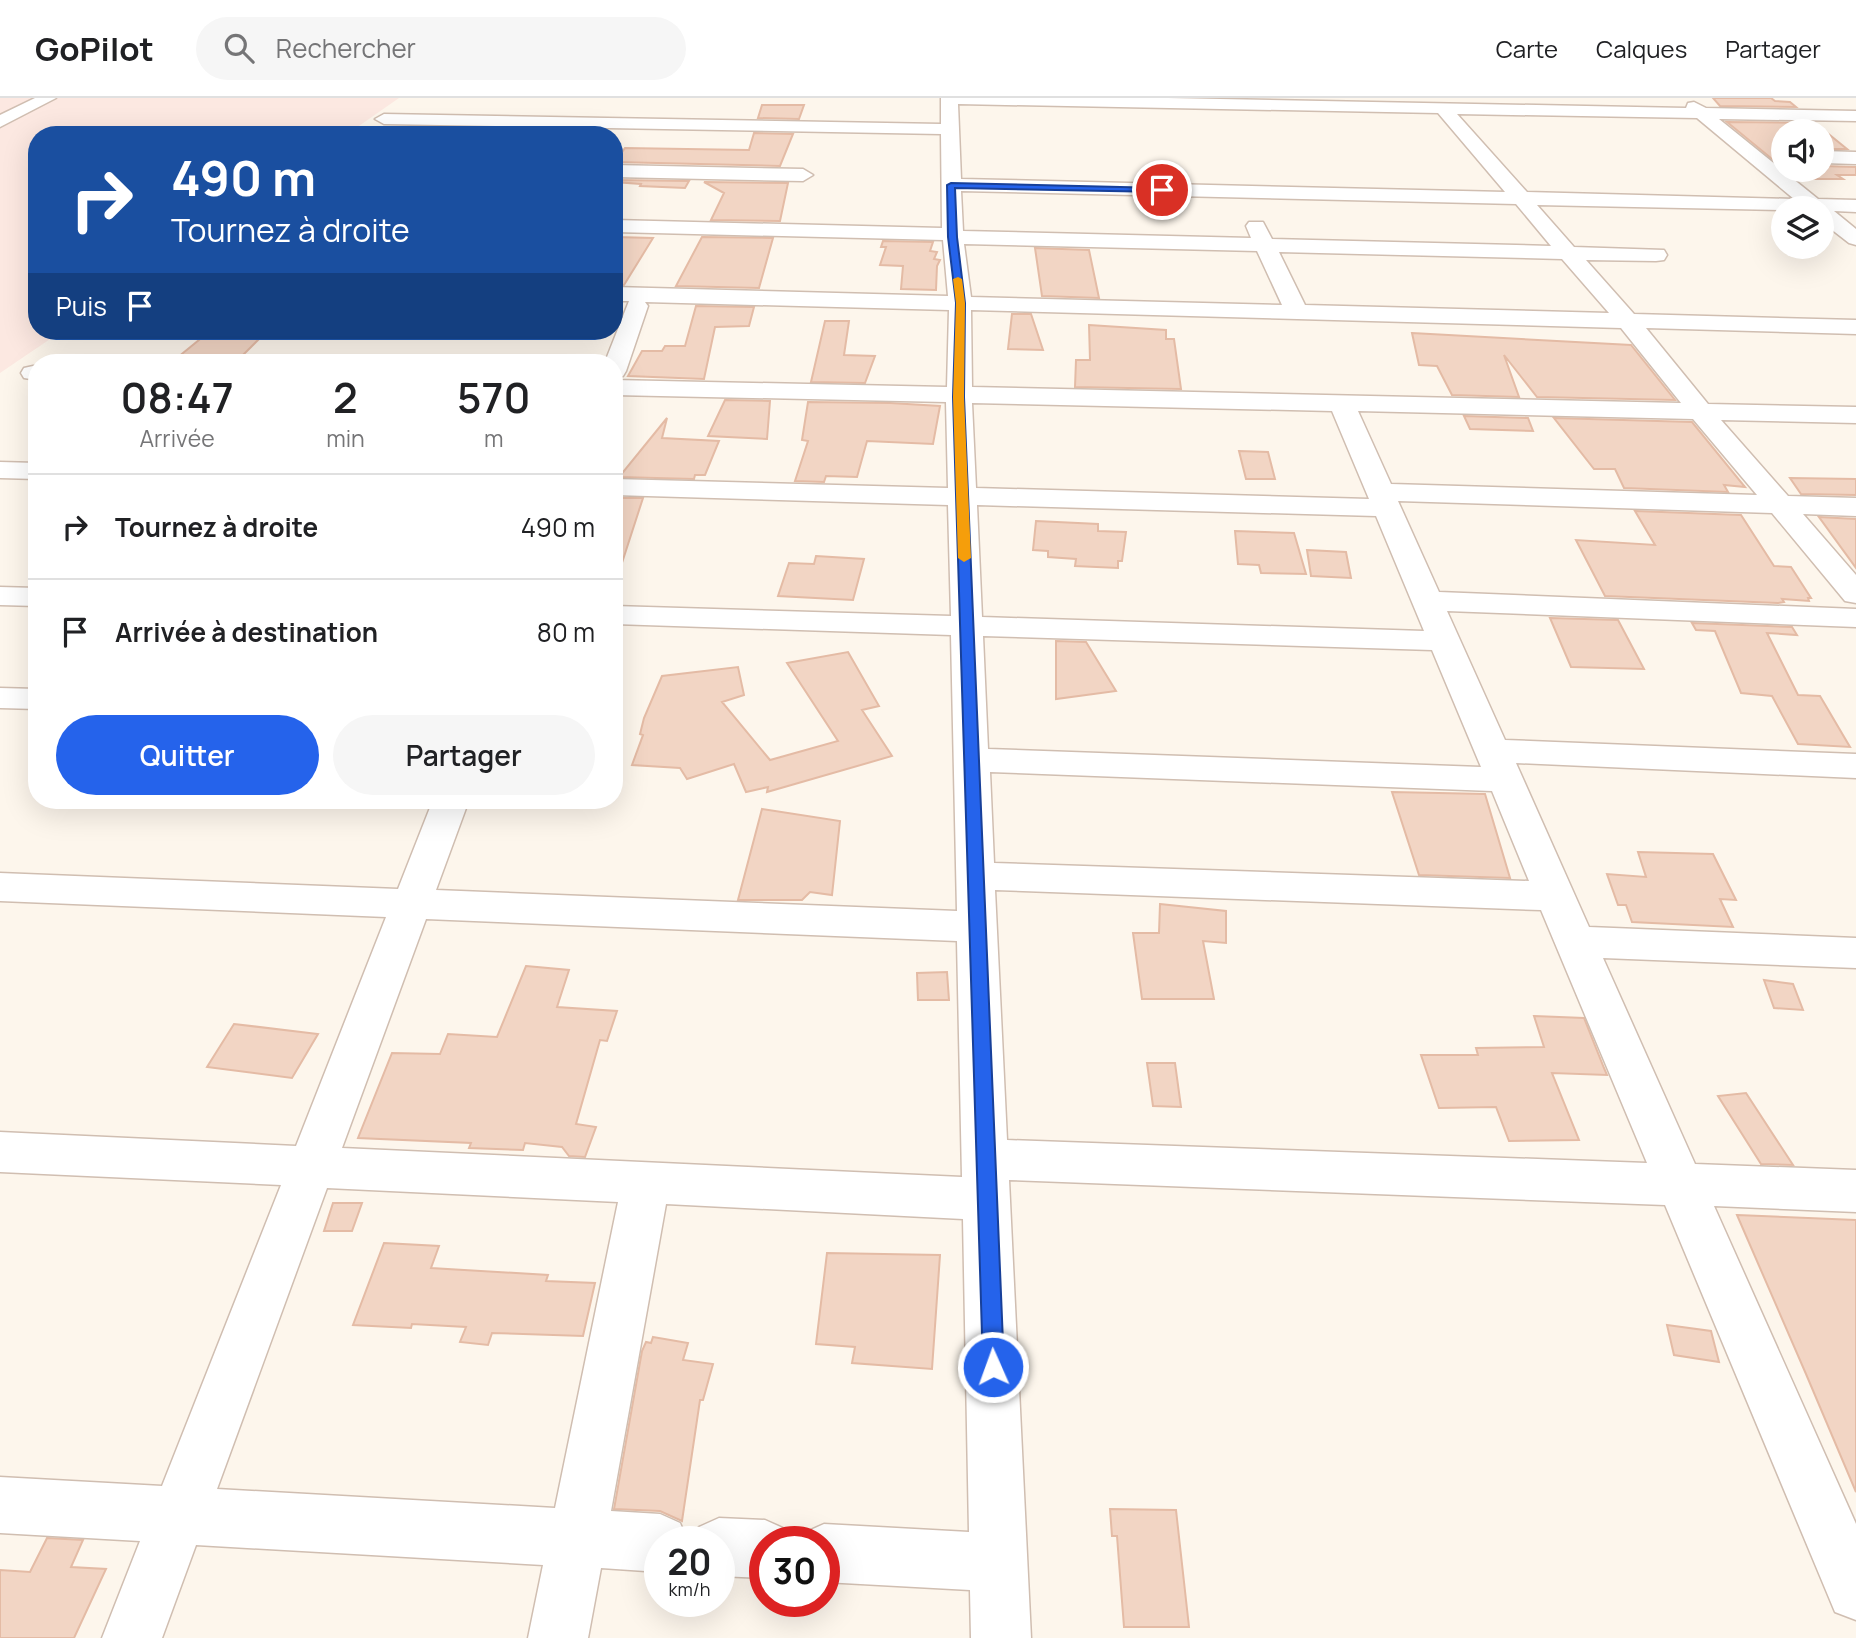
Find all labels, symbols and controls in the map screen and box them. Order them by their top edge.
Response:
search box [196,17,686,80]
text: GoPilot [35,26,154,71]
icon: search [220,29,258,67]
text: Rechercher [276,30,416,66]
text: Carte [1496,32,1558,65]
text: Calques [1596,32,1687,65]
text: Partager [1725,32,1821,65]
map controls [1771,119,1834,259]
button: sound [1771,119,1834,182]
text: 490 m [171,144,316,211]
icon: right [56,154,147,245]
pin [1132,160,1192,220]
icon: arrive [1143,171,1181,209]
button: layers [1771,196,1834,259]
text: Tournez à droite [171,208,410,252]
icon: arrive [121,287,159,325]
text: Puis [56,288,107,324]
text: 08:47 [120,368,234,426]
text: 2 [333,368,358,426]
text: 570 [457,368,531,426]
text: Arrivée [140,422,215,454]
text: min [326,422,365,454]
text: m [484,422,504,454]
icon: right [56,508,94,546]
text: Tournez à droite [115,509,318,545]
text: 490 m [521,509,595,545]
icon: arrive [56,613,94,651]
text: Arrivée à destination [115,614,378,650]
text: 80 m [537,614,595,650]
button: Quitter [56,715,319,795]
button: Partager [333,715,595,795]
position arrow [956,1330,1030,1404]
speed limit sign: 30 [749,1526,840,1617]
text: 20 [668,1538,711,1586]
text: km/h [669,1577,710,1601]

